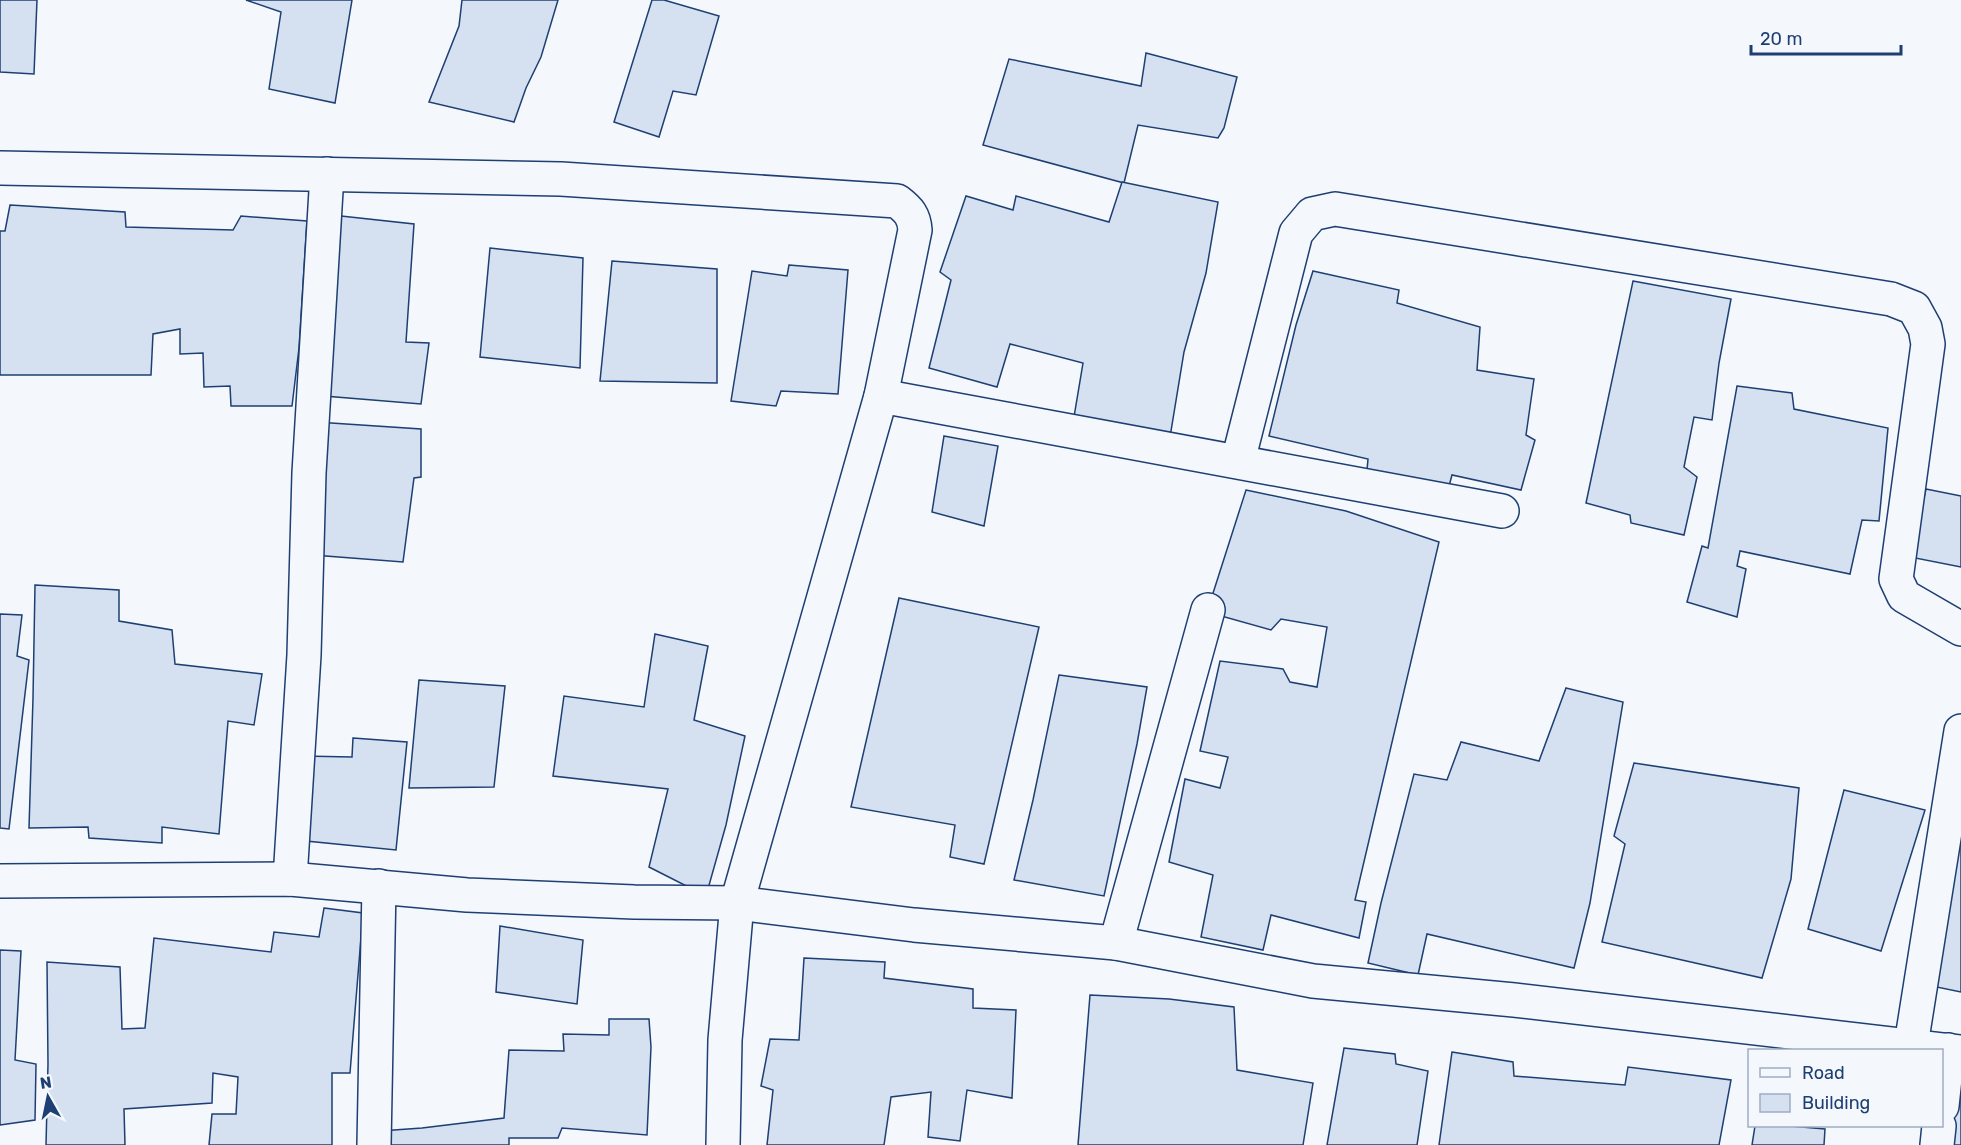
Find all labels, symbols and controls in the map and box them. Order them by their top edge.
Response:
scale bar [1751,18,1901,56]
text: 20 m [1760,28,1802,50]
legend [1748,1049,1943,1127]
text: Road [1802,1062,1845,1084]
north arrow [18,1067,78,1127]
text: N [39,1072,53,1093]
text: Building [1802,1092,1870,1114]

